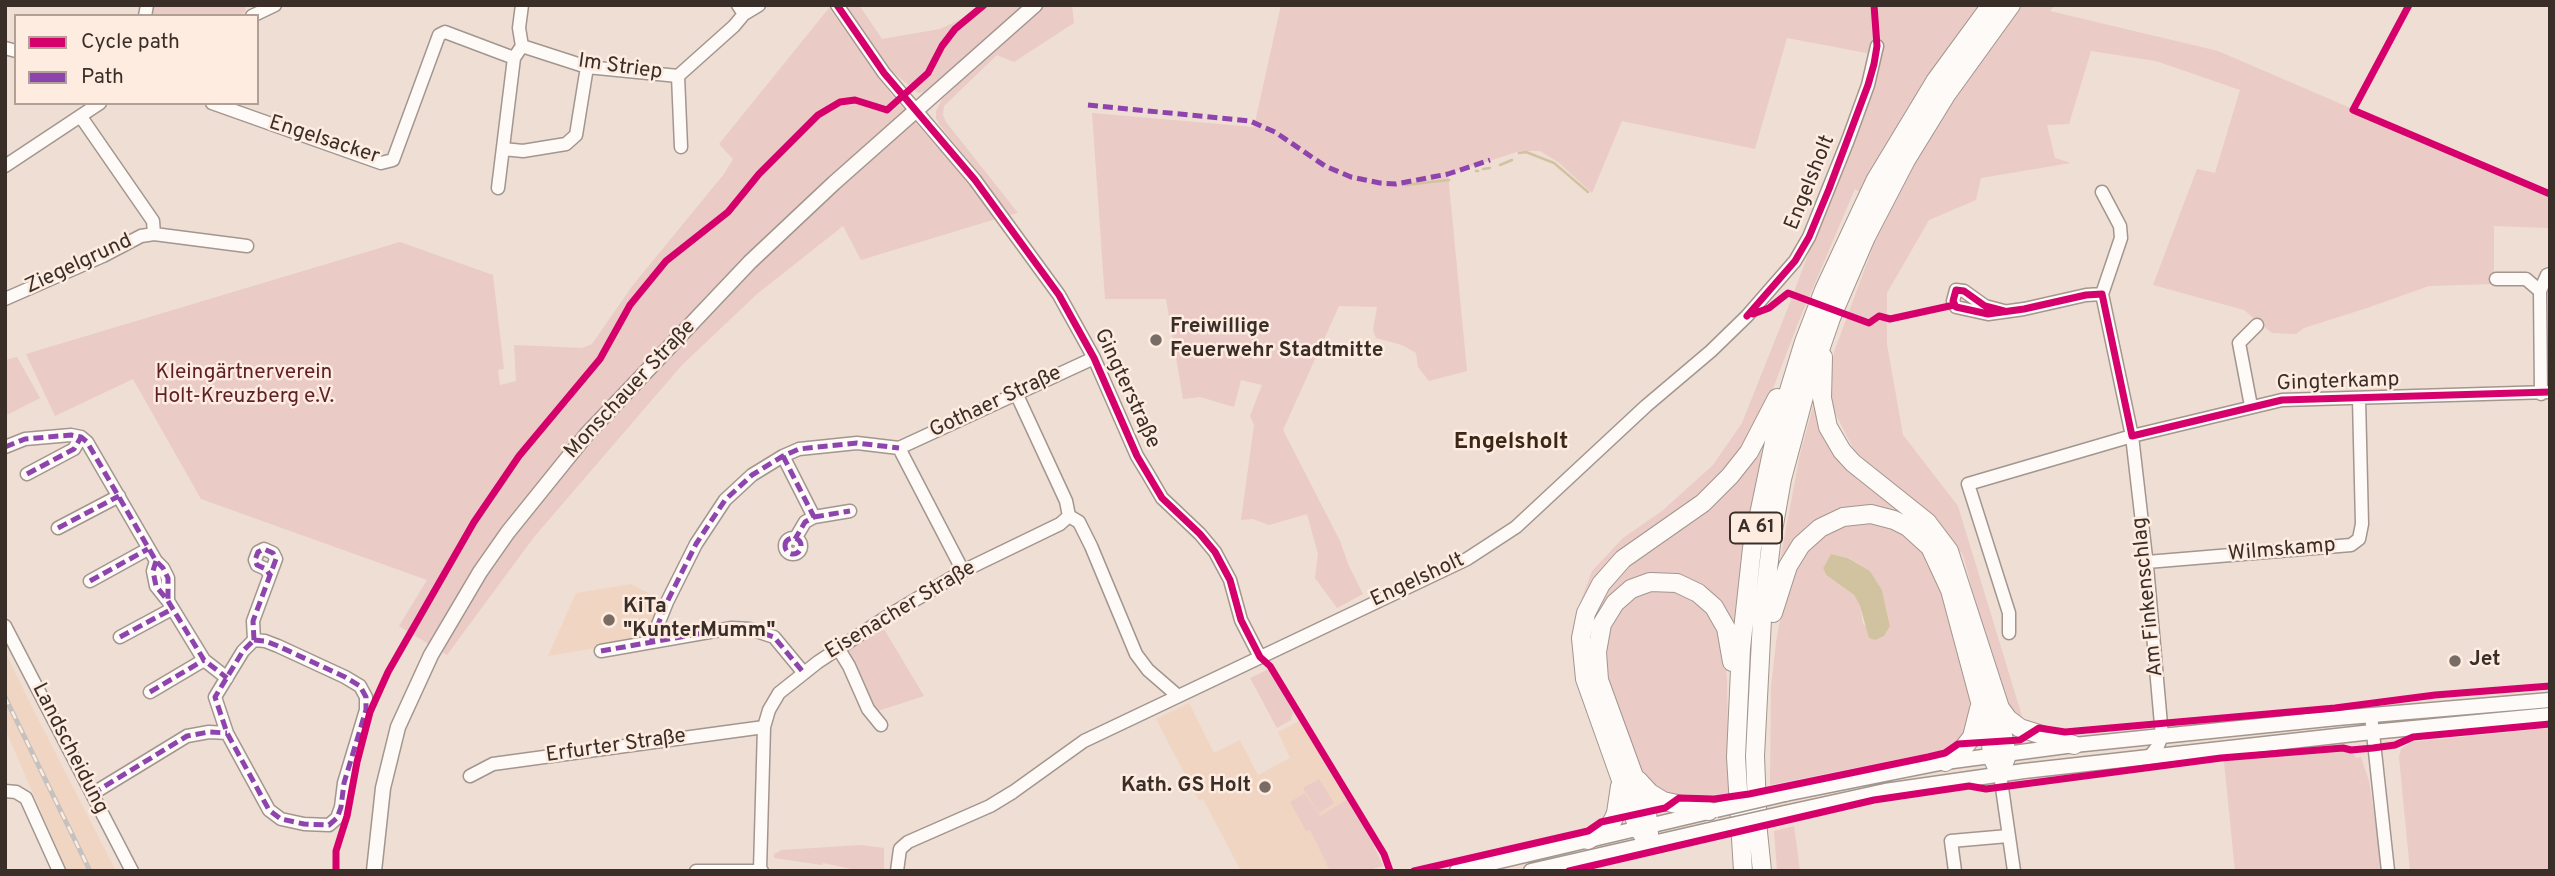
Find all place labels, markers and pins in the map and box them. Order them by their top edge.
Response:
place label: Freiwillige Feuerwehr Stadtmitte [1170,315,1384,365]
marker: Freiwillige Feuerwehr Stadtmitte [1148,332,1164,348]
place label: KiTa "KunterMumm" [623,595,776,645]
marker: KiTa "KunterMumm" [601,612,617,628]
place label: Jet [2469,648,2501,674]
marker: Jet [2447,653,2463,669]
place label: Kath. GS Holt [1121,774,1251,800]
marker: Kath. GS Holt [1257,779,1273,795]

